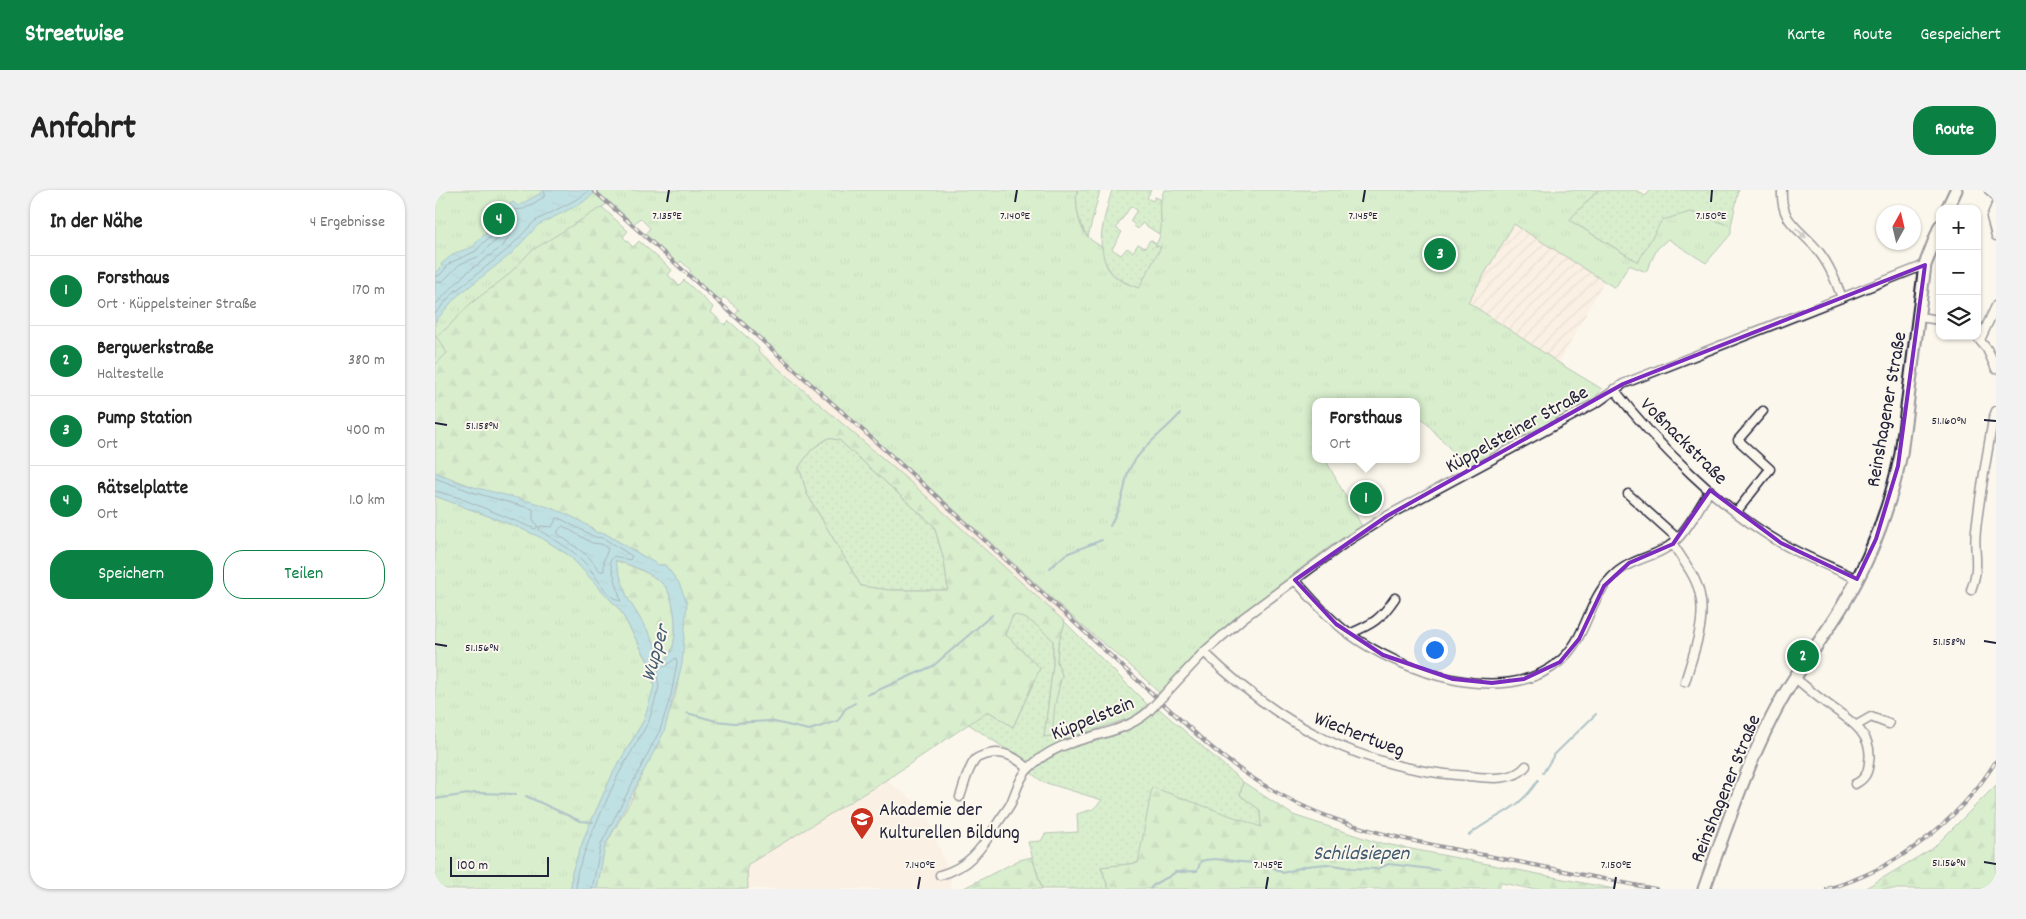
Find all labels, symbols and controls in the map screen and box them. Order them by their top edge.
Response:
text: Streetwise [25,18,124,52]
text: Karte [1787,23,1825,48]
text: Route [1853,23,1892,48]
text: Gespeichert [1920,23,2001,48]
text: Anfahrt [30,105,136,155]
button: Route [1913,106,1996,155]
pin: 4 [483,200,515,238]
north arrow [1876,205,1921,250]
map controls [1936,205,1981,340]
button: + [1936,205,1981,250]
text: In der Nähe [50,208,142,238]
text: 7.135°E [652,208,682,225]
text: 7.140°E [1000,208,1031,225]
text: 7.145°E [1348,208,1378,225]
text: 7.150°E [1696,208,1727,225]
text: 4 Ergebnisse [310,211,385,234]
one-way arrow [1794,227,1807,238]
pin: 3 [1424,235,1456,273]
button: − [1936,250,1981,295]
text: Forsthaus [97,266,170,293]
text: 1 [64,279,68,302]
text: 170 m [352,279,385,302]
text: Ort · Küppelsteiner Straße [97,293,257,316]
button: layers [1936,295,1981,340]
street label: Reinshagener Straße [1861,329,1915,489]
text: Bergwerkstraße [97,336,214,363]
text: 2 [63,349,70,372]
text: 380 m [348,349,385,372]
text: Haltestelle [97,363,164,386]
street label: Küppelsteiner Straße [1441,380,1594,482]
street label: Voßnackstraße [1633,392,1733,492]
popup [1312,398,1420,463]
text: Pump Station [97,406,192,433]
text: Forsthaus [1330,406,1402,433]
text: 51.160°N [1931,413,1967,430]
text: 51.158°N [466,418,499,435]
text: 3 [62,419,70,442]
text: 400 m [346,419,385,442]
text: Ort [97,433,118,456]
text: Ort [1330,433,1351,456]
text: Rätselplatte [97,476,188,503]
pin: 1 [1350,479,1382,517]
text: 4 [63,489,69,512]
text: 1.0 km [349,489,385,512]
text: Ort [97,503,118,526]
button: Speichern [50,550,213,599]
button: Teilen [223,550,385,599]
water label: Wupper [635,620,680,686]
text: 51.158°N [1933,634,1966,651]
your location [1422,637,1448,663]
pin: 2 [1787,637,1819,675]
text: 51.156°N [465,640,499,657]
street label: Küppelstein [1047,690,1139,749]
street label: Wiechertweg [1309,706,1408,766]
street label: Reinshagener Straße [1684,711,1769,867]
place label: Akademie der Kulturellen Bildung [879,797,1020,848]
school or university icon: Akademie der Kulturellen Bildung [849,806,875,840]
water label: Schildsiepen [1313,840,1411,870]
scale bar [450,854,549,877]
text: 51.156°N [1932,855,1966,872]
text: 100 m [457,856,488,876]
text: 7.140°E [905,857,936,874]
text: 7.145°E [1253,857,1283,874]
text: 7.150°E [1601,857,1632,874]

